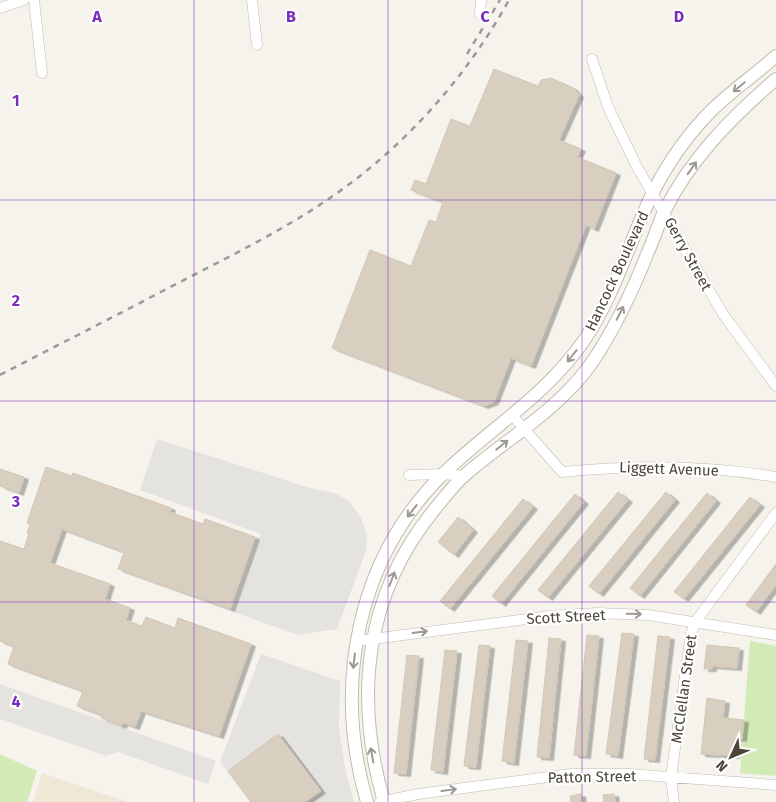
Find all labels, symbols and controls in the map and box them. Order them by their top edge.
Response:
text: A [91,7,102,26]
text: B [286,7,296,26]
text: C [480,7,490,26]
text: D [674,7,684,26]
one-way arrow [733,82,746,93]
text: 1 [12,91,20,110]
one-way arrow [687,162,698,175]
street label: Hancock Boulevard [581,208,653,334]
street label: Gerry Street [660,214,716,294]
text: 2 [12,291,20,310]
one-way arrow [616,306,625,321]
one-way arrow [567,349,578,362]
one-way arrow [495,440,508,451]
street label: Liggett Avenue [619,458,719,480]
text: 3 [11,492,20,511]
one-way arrow [406,504,417,517]
one-way arrow [388,572,397,587]
street label: Scott Street [526,606,607,628]
one-way arrow [625,609,641,619]
one-way arrow [411,627,427,637]
street label: McClellan Street [667,633,701,745]
one-way arrow [349,652,359,668]
text: 4 [11,692,21,711]
north arrow [706,732,756,782]
one-way arrow [367,747,377,763]
text: N [713,756,731,775]
street label: Patton Street [547,767,637,787]
one-way arrow [441,785,457,795]

